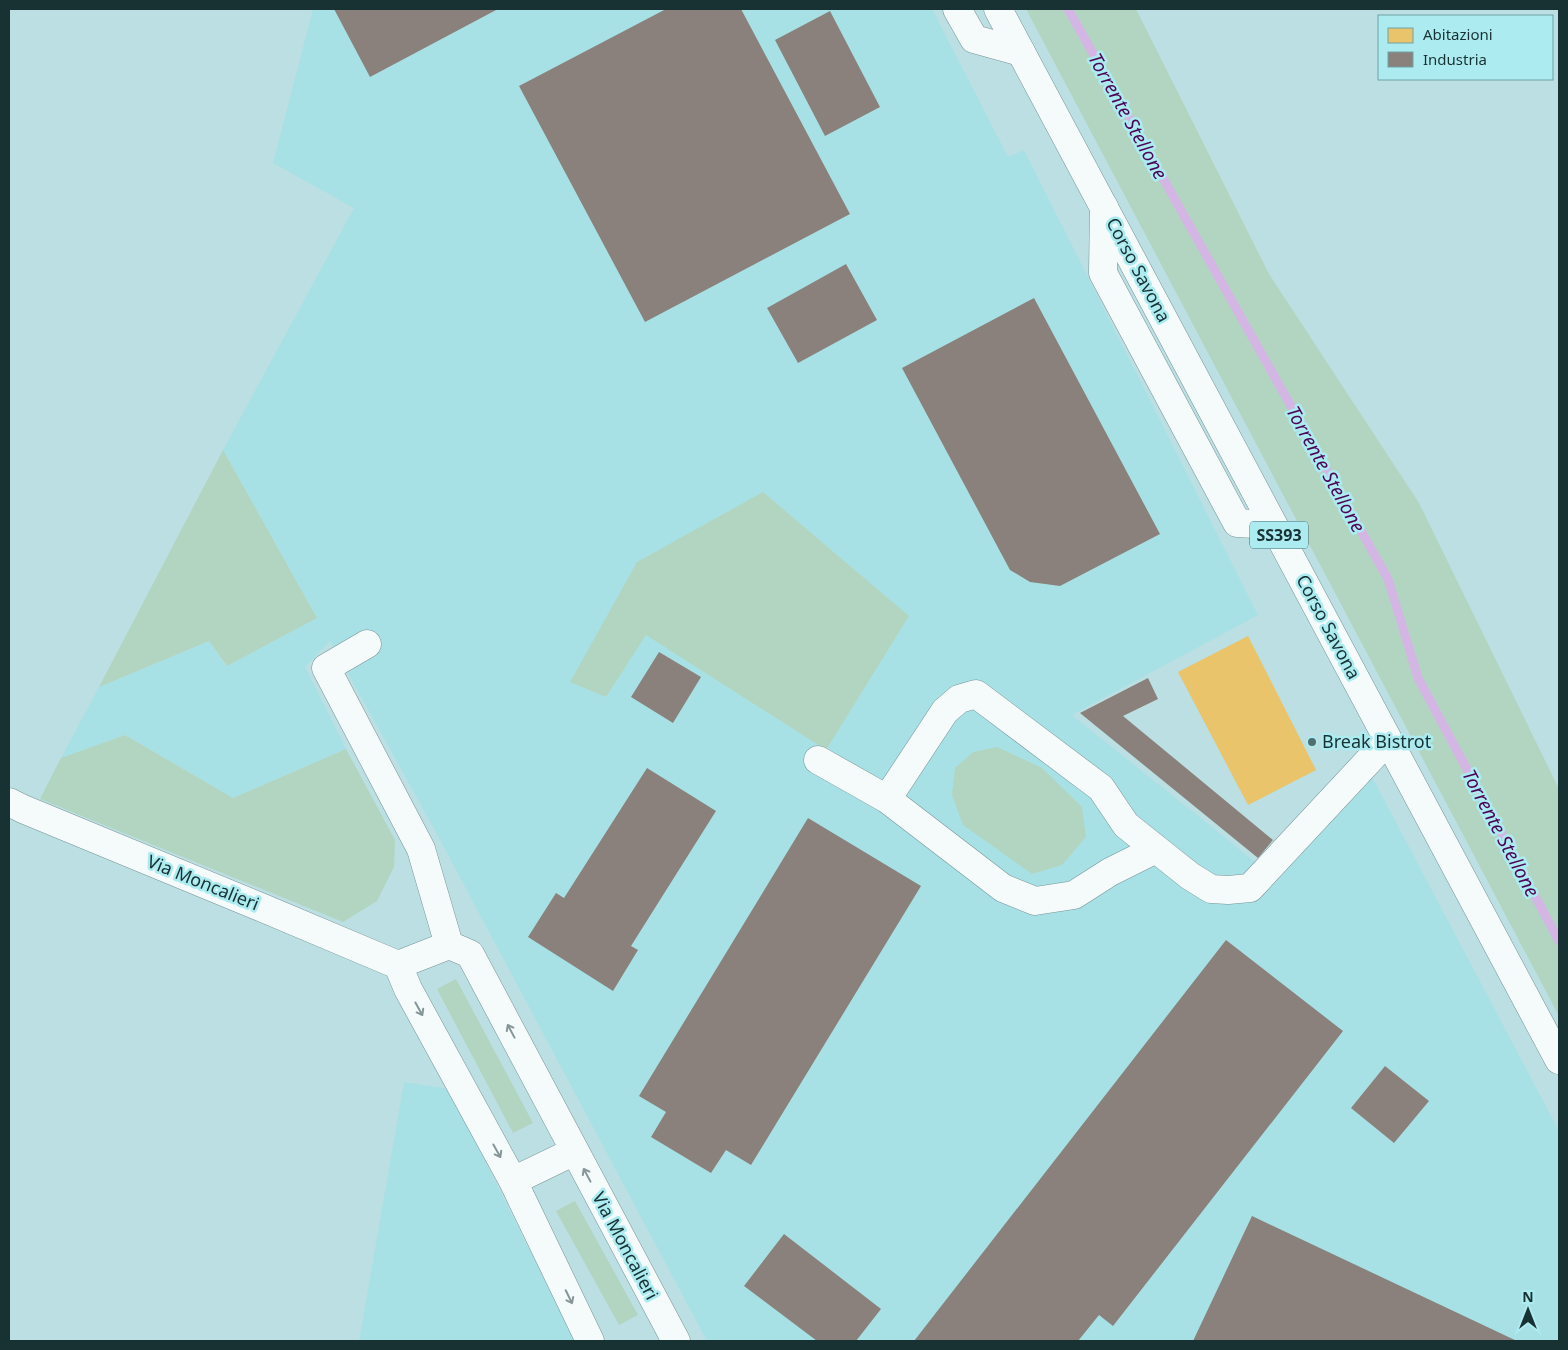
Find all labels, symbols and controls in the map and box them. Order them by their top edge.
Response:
legend [1378,15,1553,80]
text: Abitazioni [1423,24,1493,44]
water label: Torrente Stellone [1082,48,1174,184]
text: Industria [1423,49,1487,69]
street label: Corso Savona [1101,213,1177,326]
water label: Torrente Stellone [1280,401,1372,537]
road number: SS393 [1250,522,1308,548]
street label: Corso Savona [1291,570,1367,683]
place label: Break Bistrot [1322,729,1432,753]
marker: Break Bistrot [1306,736,1318,748]
water label: Torrente Stellone [1456,765,1546,901]
street label: Via Moncalieri [144,849,263,915]
one-way arrow [415,1001,424,1016]
one-way arrow [506,1024,516,1039]
one-way arrow [492,1144,502,1159]
one-way arrow [582,1168,591,1183]
street label: Via Moncalieri [587,1187,664,1304]
north arrow [1503,1285,1553,1335]
text: N [1522,1287,1534,1306]
one-way arrow [565,1289,574,1304]

